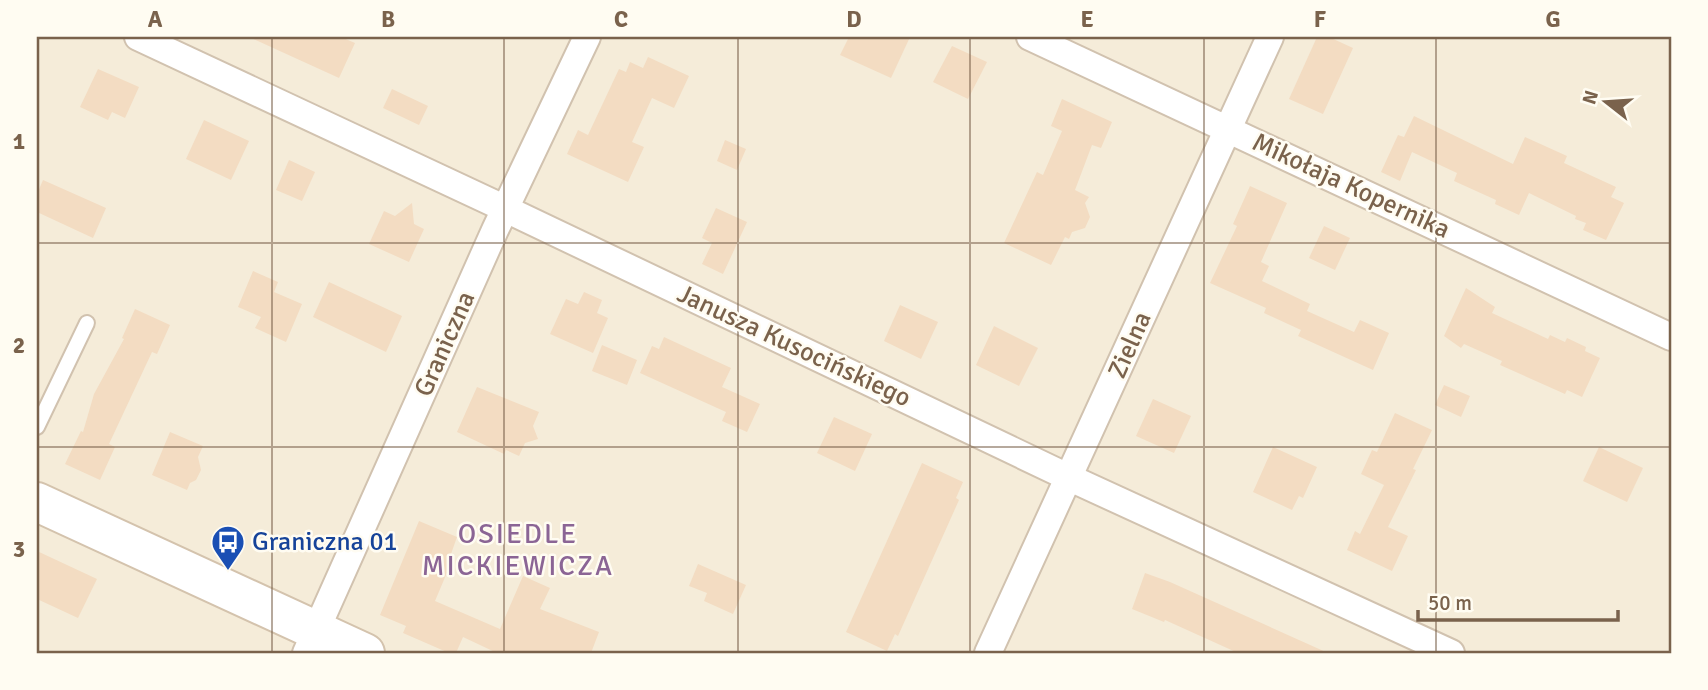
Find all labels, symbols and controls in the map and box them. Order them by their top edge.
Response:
text: A [148,5,163,34]
text: B [381,5,395,34]
text: C [614,5,628,34]
text: D [846,5,862,34]
text: E [1080,5,1094,34]
text: F [1314,5,1326,34]
text: G [1545,5,1561,34]
north arrow [1572,66,1642,136]
text: N [1577,87,1604,107]
street label: Mikołaja Kopernika [1247,126,1455,246]
text: 1 [13,127,25,156]
street label: Janusza Kusocińskiego [672,278,916,414]
street label: Graniczna [408,286,482,402]
street label: Zielna [1101,307,1159,383]
text: 2 [13,331,25,360]
district label: OSIEDLE MICKIEWICZA [422,517,614,583]
bus stop icon: Graniczna 01 [209,523,247,572]
place label: Graniczna 01 [252,526,398,558]
text: 3 [13,535,25,564]
scale bar [1418,578,1617,622]
text: 50 m [1428,590,1472,616]

